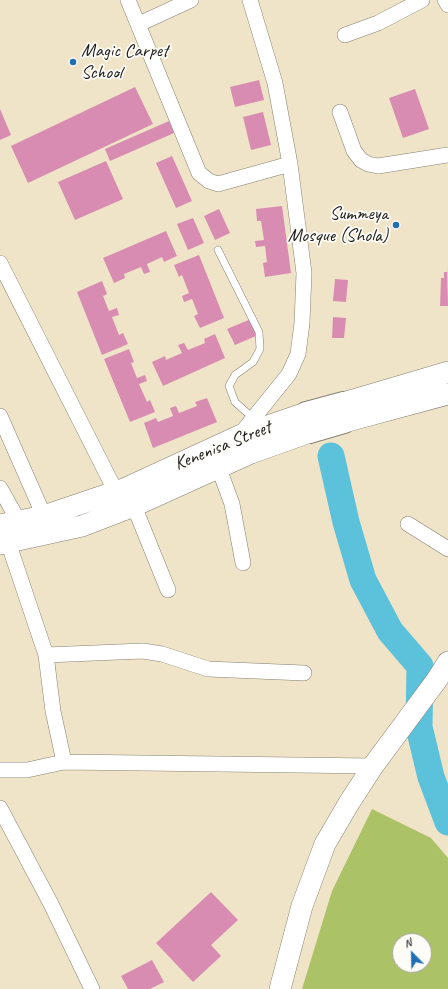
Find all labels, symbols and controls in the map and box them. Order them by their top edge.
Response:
place label: Magic Carpet School [81,40,168,84]
marker: Magic Carpet School [68,57,78,67]
place label: Summeya Mosque (Shola) [288,203,388,247]
marker: Summeya Mosque (Shola) [391,220,401,230]
street label: Kenenisa Street [171,416,275,476]
north arrow [392,933,432,973]
text: N [402,935,414,951]

